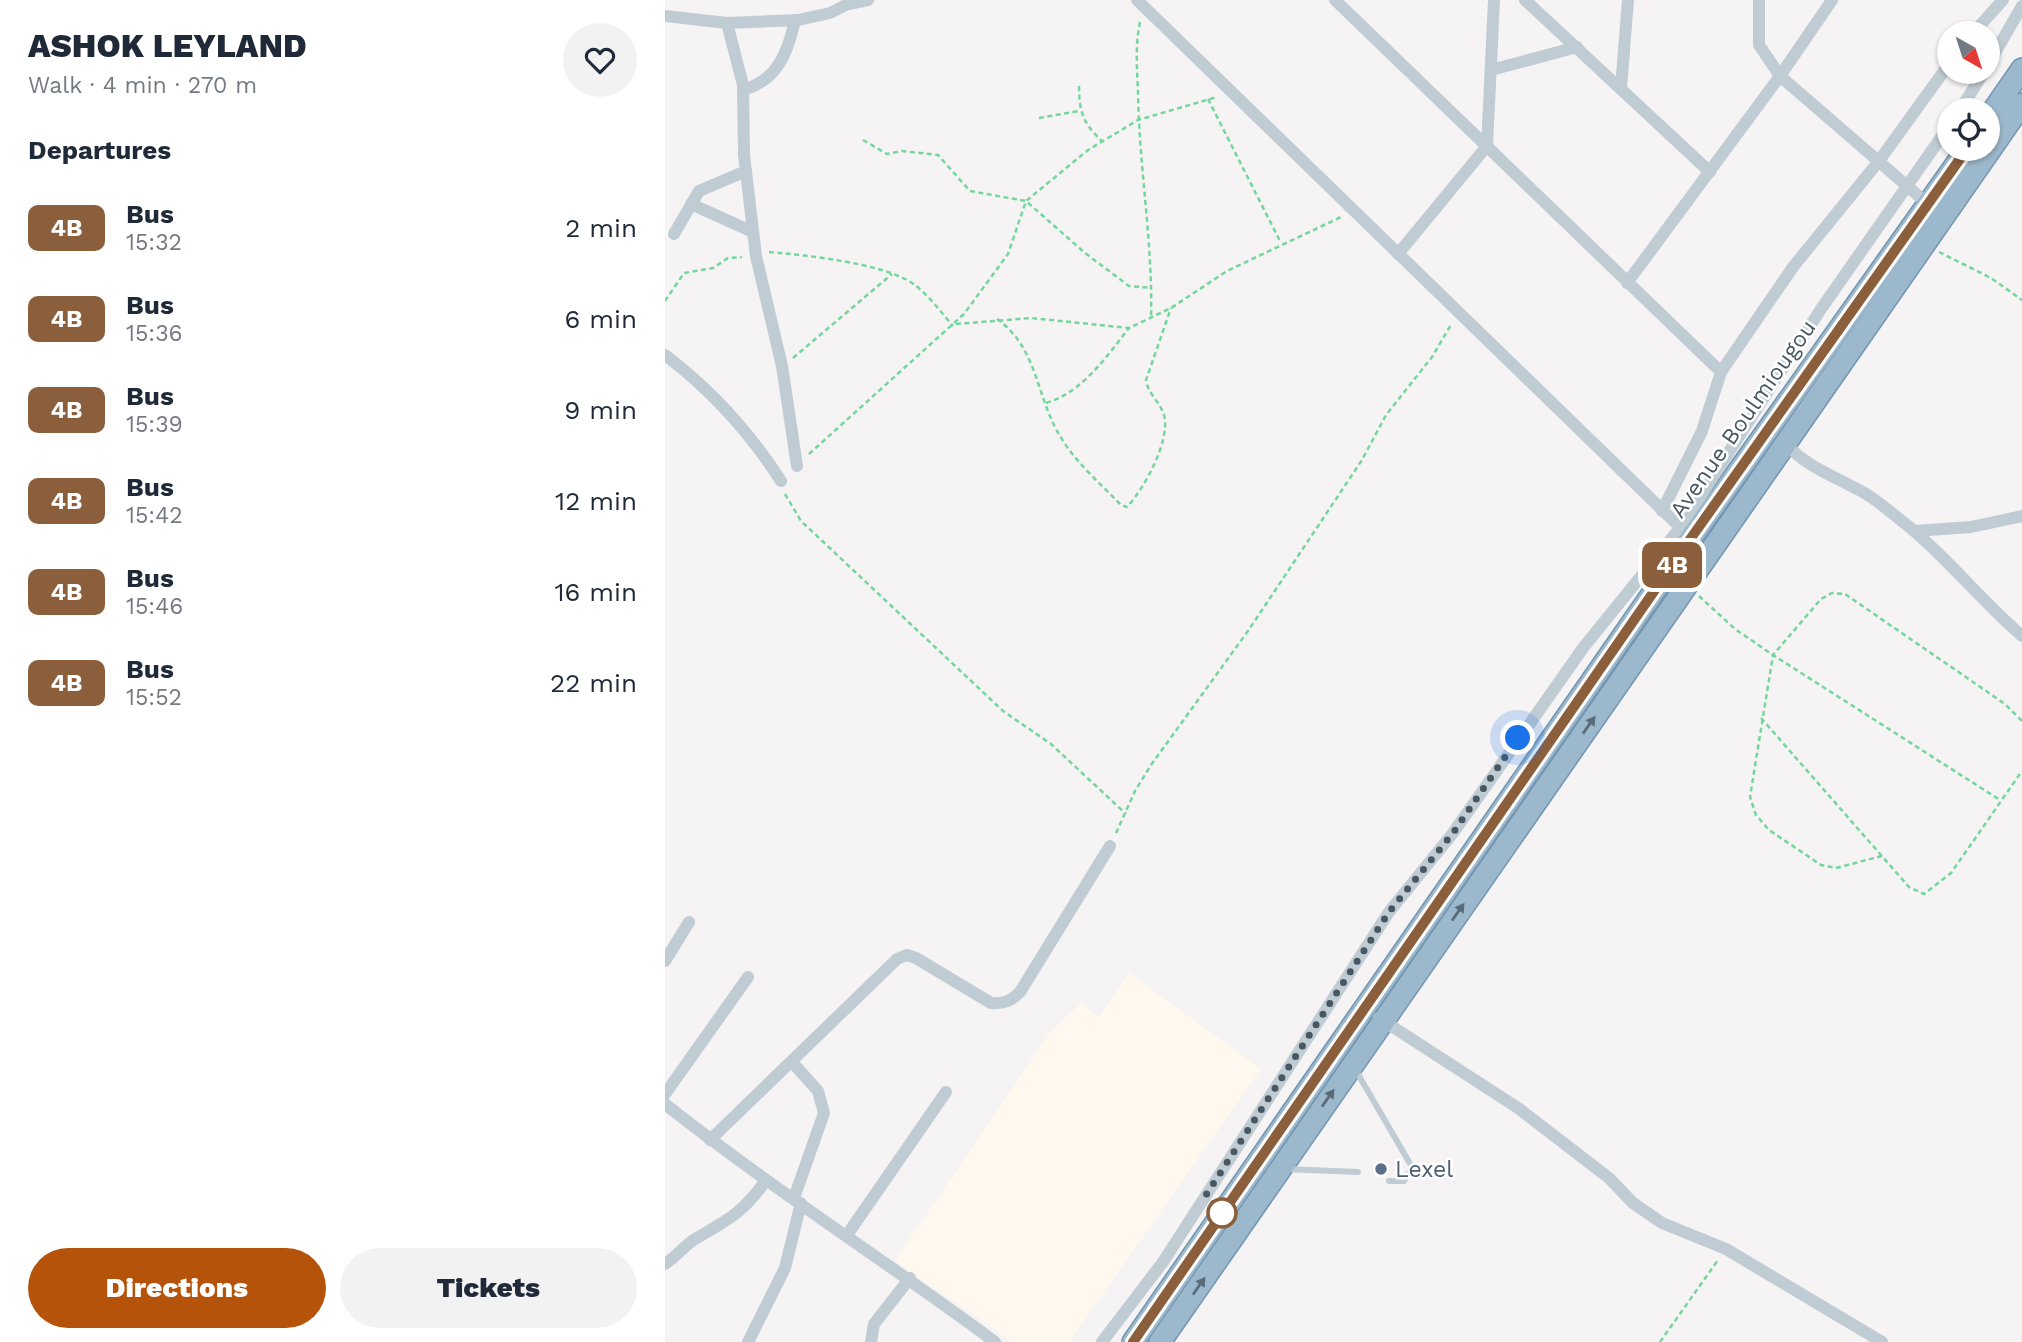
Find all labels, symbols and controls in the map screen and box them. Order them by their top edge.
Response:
north arrow [1937,21,2000,84]
map controls [1937,21,2000,161]
button: heart [563,23,637,97]
text: ASHOK LEYLAND [28,26,307,65]
text: Walk · 4 min · 270 m [28,72,257,99]
button: locate [1937,98,2000,161]
text: Departures [28,135,171,165]
text: Bus [126,199,174,229]
text: 2 min [565,213,637,243]
text: 4B [51,214,82,242]
text: 15:32 [126,229,182,256]
text: Bus [126,290,174,320]
text: 6 min [565,304,637,334]
text: 4B [51,305,82,333]
street label: Avenue Boulmiougou [1664,315,1822,523]
text: 15:36 [126,320,183,347]
text: Bus [126,381,174,411]
text: 9 min [564,395,637,425]
text: 4B [51,396,82,424]
text: 15:39 [126,411,183,438]
text: Bus [126,472,174,502]
text: 12 min [555,486,637,516]
text: 4B [51,487,82,515]
text: 15:42 [126,502,183,529]
line badge: 4B [1641,542,1703,588]
text: 4B [1656,551,1688,579]
text: Bus [126,563,174,593]
text: 16 min [554,577,637,607]
text: 4B [51,578,82,606]
text: 15:46 [126,593,183,620]
text: Bus [126,654,174,684]
text: 22 min [550,668,637,698]
text: 4B [51,669,82,697]
text: 15:52 [126,684,182,711]
one-way arrow [1582,716,1596,734]
your location [1500,720,1535,755]
one-way arrow [1451,903,1465,921]
one-way arrow [1321,1089,1334,1108]
place label: Lexel [1395,1156,1453,1183]
marker: Lexel [1373,1161,1389,1177]
unlabelled marker [1207,1198,1237,1228]
button: Directions [28,1248,326,1328]
button: Tickets [340,1248,637,1328]
one-way arrow [1192,1277,1206,1295]

